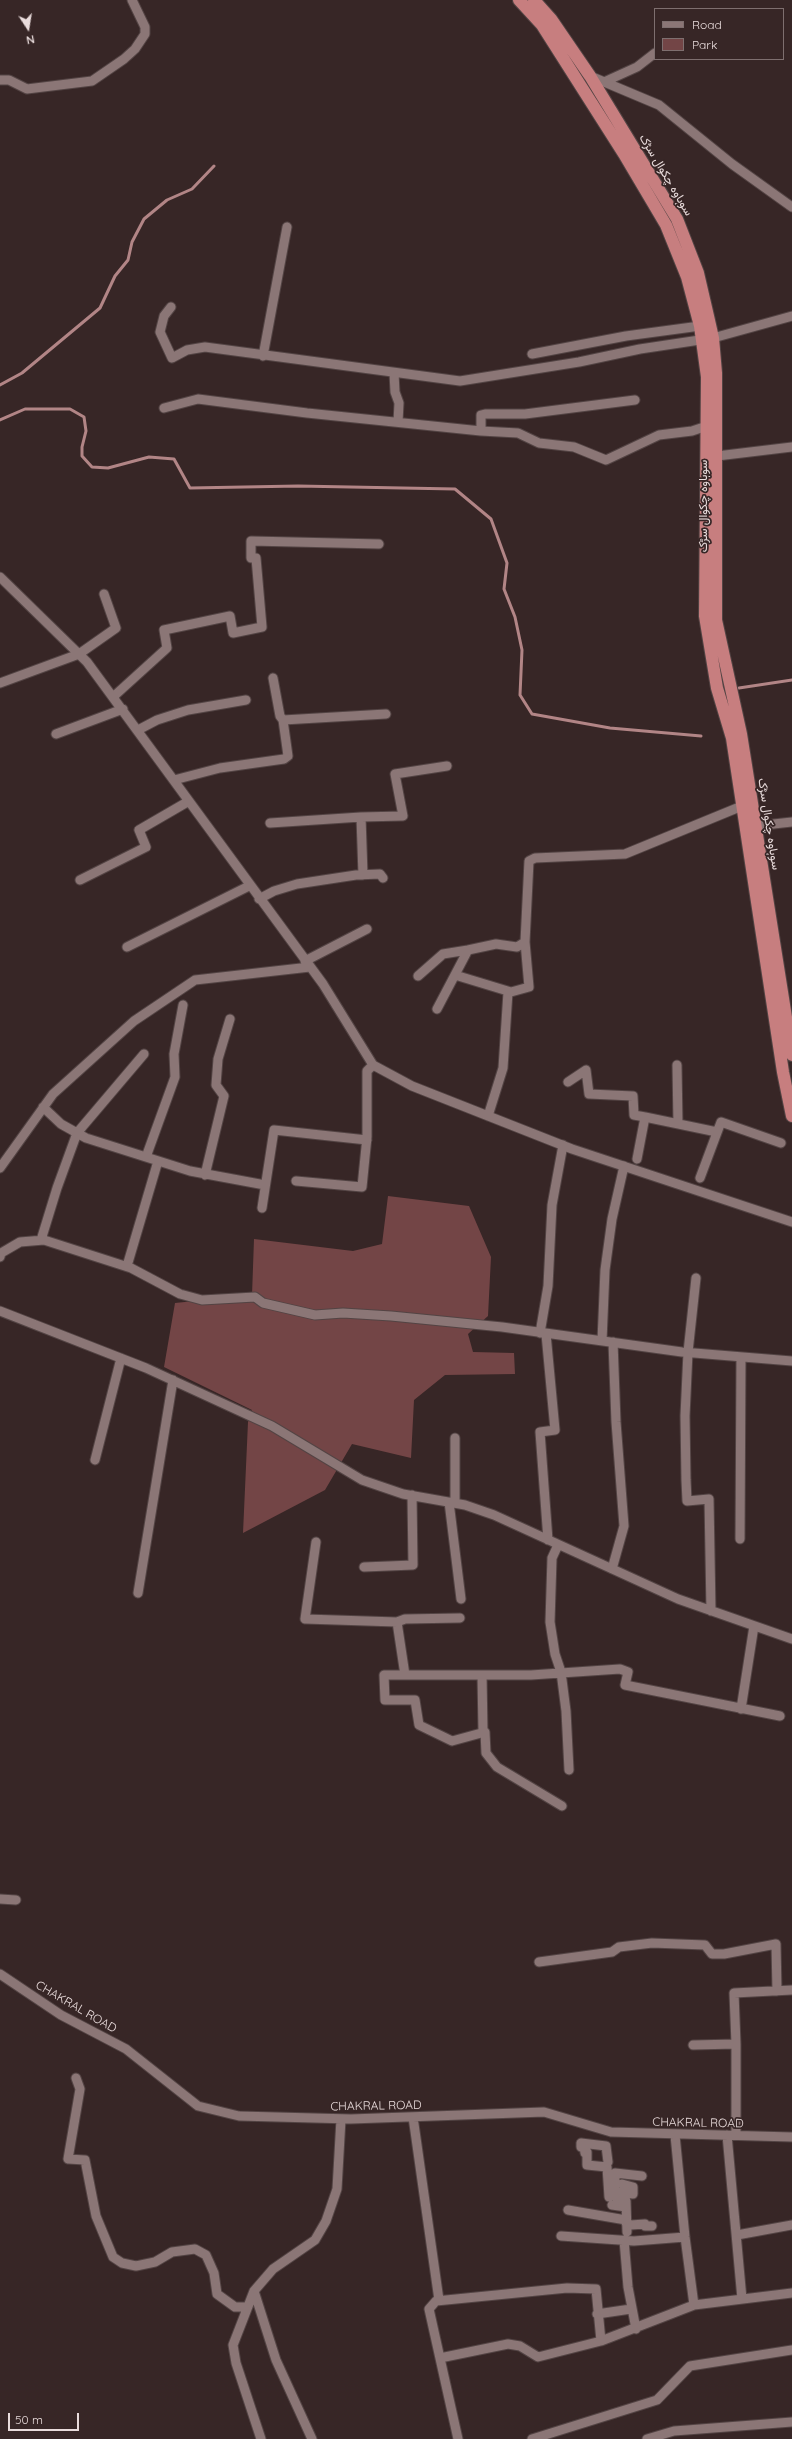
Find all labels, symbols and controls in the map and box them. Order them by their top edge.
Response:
north arrow [8,8,48,48]
legend [654,8,784,60]
text: Road [692,17,722,32]
text: N [25,32,36,47]
text: Park [692,37,717,52]
street label: سوہاوہ چکوال سڑک [636,132,696,218]
street label: سوہاوہ چکوال سڑک [696,460,710,552]
street label: سوہاوہ چکوال سڑک [755,777,783,871]
street label: CHAKRAL ROAD [33,1978,119,2036]
street label: CHAKRAL ROAD [330,2098,422,2114]
street label: CHAKRAL ROAD [652,2115,744,2131]
scale bar [10,2405,81,2431]
text: 50 m [15,2412,43,2427]

